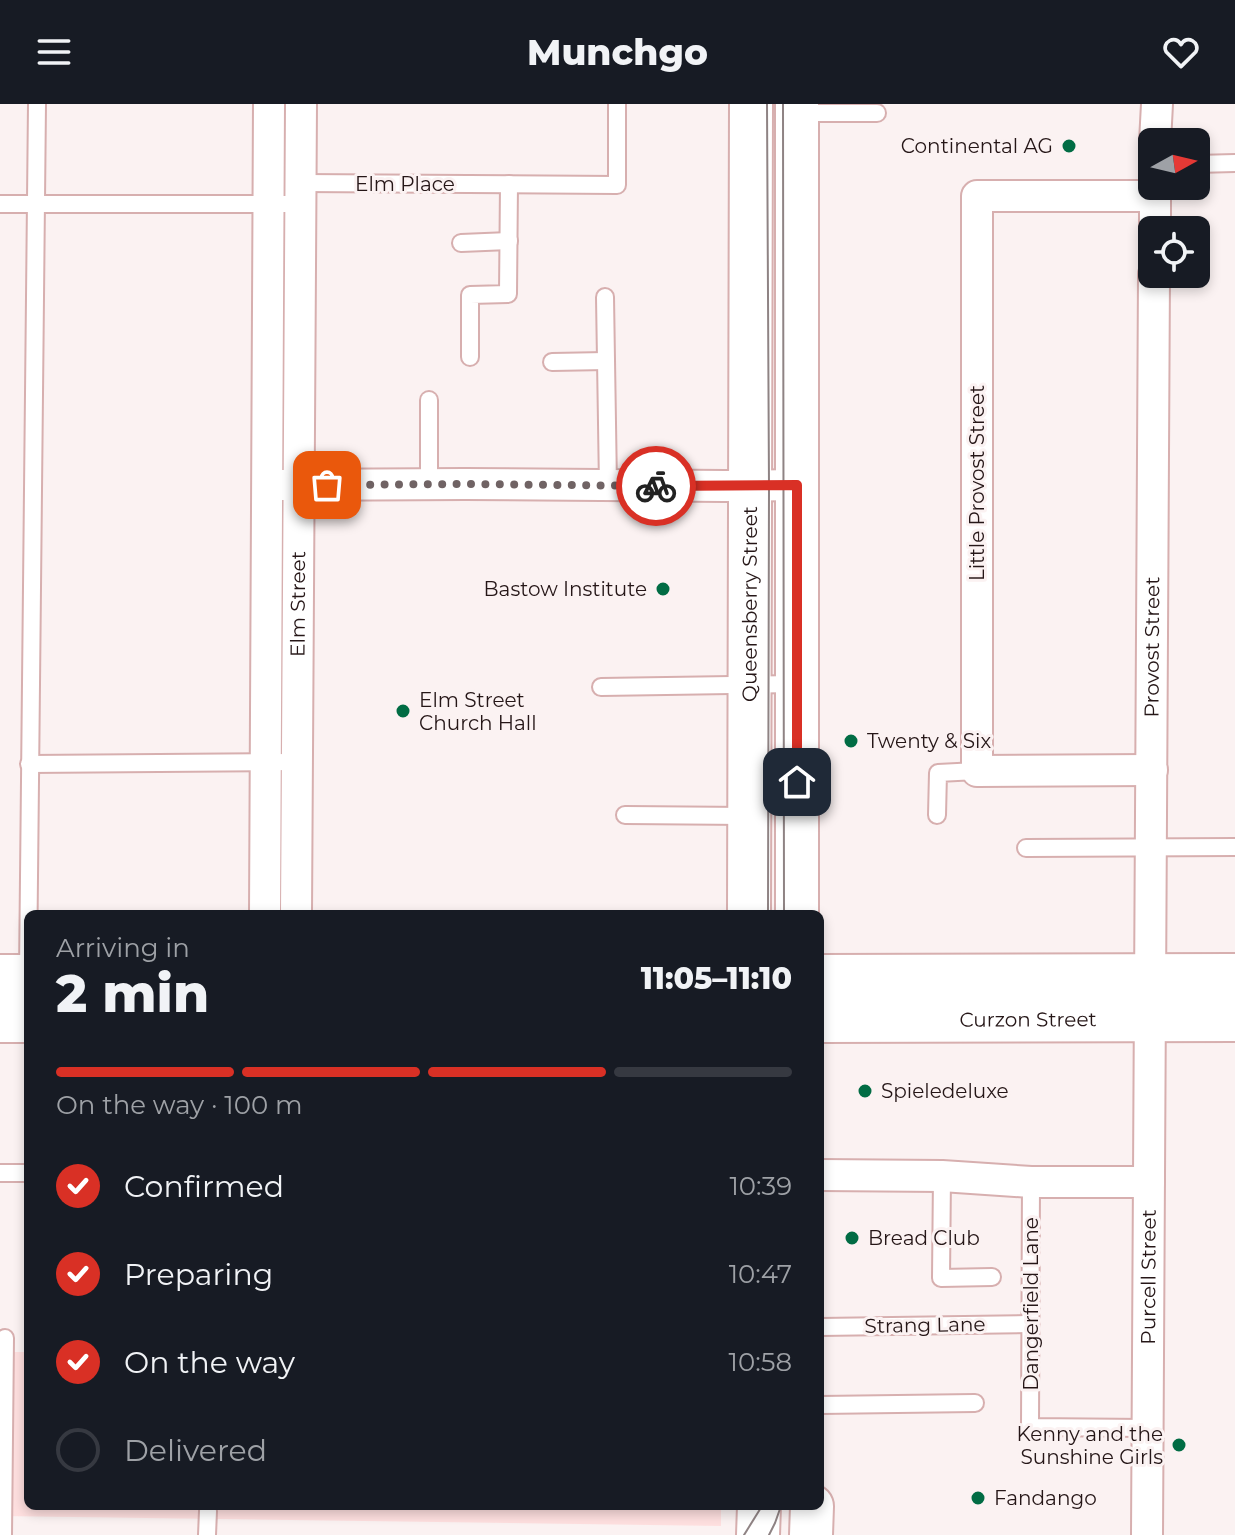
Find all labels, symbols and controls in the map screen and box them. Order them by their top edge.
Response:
icon: menu [32,30,76,74]
text: Munchgo [527,30,708,74]
icon: heart [1159,30,1203,74]
north arrow [1138,128,1210,200]
map controls [1138,128,1210,288]
place label: Continental AG [901,134,1053,158]
marker: Continental AG [1060,137,1078,155]
street label: Elm Place [355,172,455,196]
button: locate [1138,216,1210,288]
street label: Little Provost Street [965,385,989,581]
courier [616,446,696,526]
pin [293,451,361,519]
icon: bag [305,463,349,507]
icon: bike [634,464,678,508]
street label: Queensberry Street [738,506,762,702]
street label: Elm Street [286,551,310,657]
place label: Bastow Institute [484,577,647,601]
street label: Provost Street [1140,577,1164,717]
marker: Bastow Institute [654,580,672,598]
place label: Elm Street Church Hall [419,688,537,735]
marker: Elm Street Church Hall [394,702,412,720]
place label: Twenty & Six [867,729,991,753]
marker: Twenty & Six [842,732,860,750]
pin [763,748,831,816]
icon: home [775,760,819,804]
text: Arriving in [56,932,190,964]
text: 11:05–11:10 [641,960,792,997]
text: 2 min [56,962,209,1025]
street label: Curzon Street [959,1007,1097,1032]
place label: Spieledeluxe [881,1079,1009,1103]
marker: Spieledeluxe [856,1082,874,1100]
text: On the way · 100 m [56,1089,303,1121]
icon: check [56,1164,100,1208]
text: Confirmed [124,1168,284,1205]
text: 10:39 [729,1170,792,1202]
street label: Purcell Street [1136,1209,1161,1345]
street label: Dangerfield Lane [1019,1217,1043,1391]
place label: Bread Club [868,1226,980,1250]
marker: Bread Club [843,1229,861,1247]
icon: check [56,1252,100,1296]
text: Preparing [124,1256,273,1293]
text: 10:47 [729,1258,792,1290]
street label: Strang Lane [864,1312,986,1338]
icon: check [56,1340,100,1384]
text: On the way [124,1344,295,1381]
text: 10:58 [729,1346,792,1378]
place label: Kenny and the Sunshine Girls [1017,1422,1163,1469]
text: Delivered [124,1432,267,1469]
marker: Kenny and the Sunshine Girls [1170,1436,1188,1454]
place label: Fandango [994,1486,1097,1510]
marker: Fandango [969,1489,987,1507]

